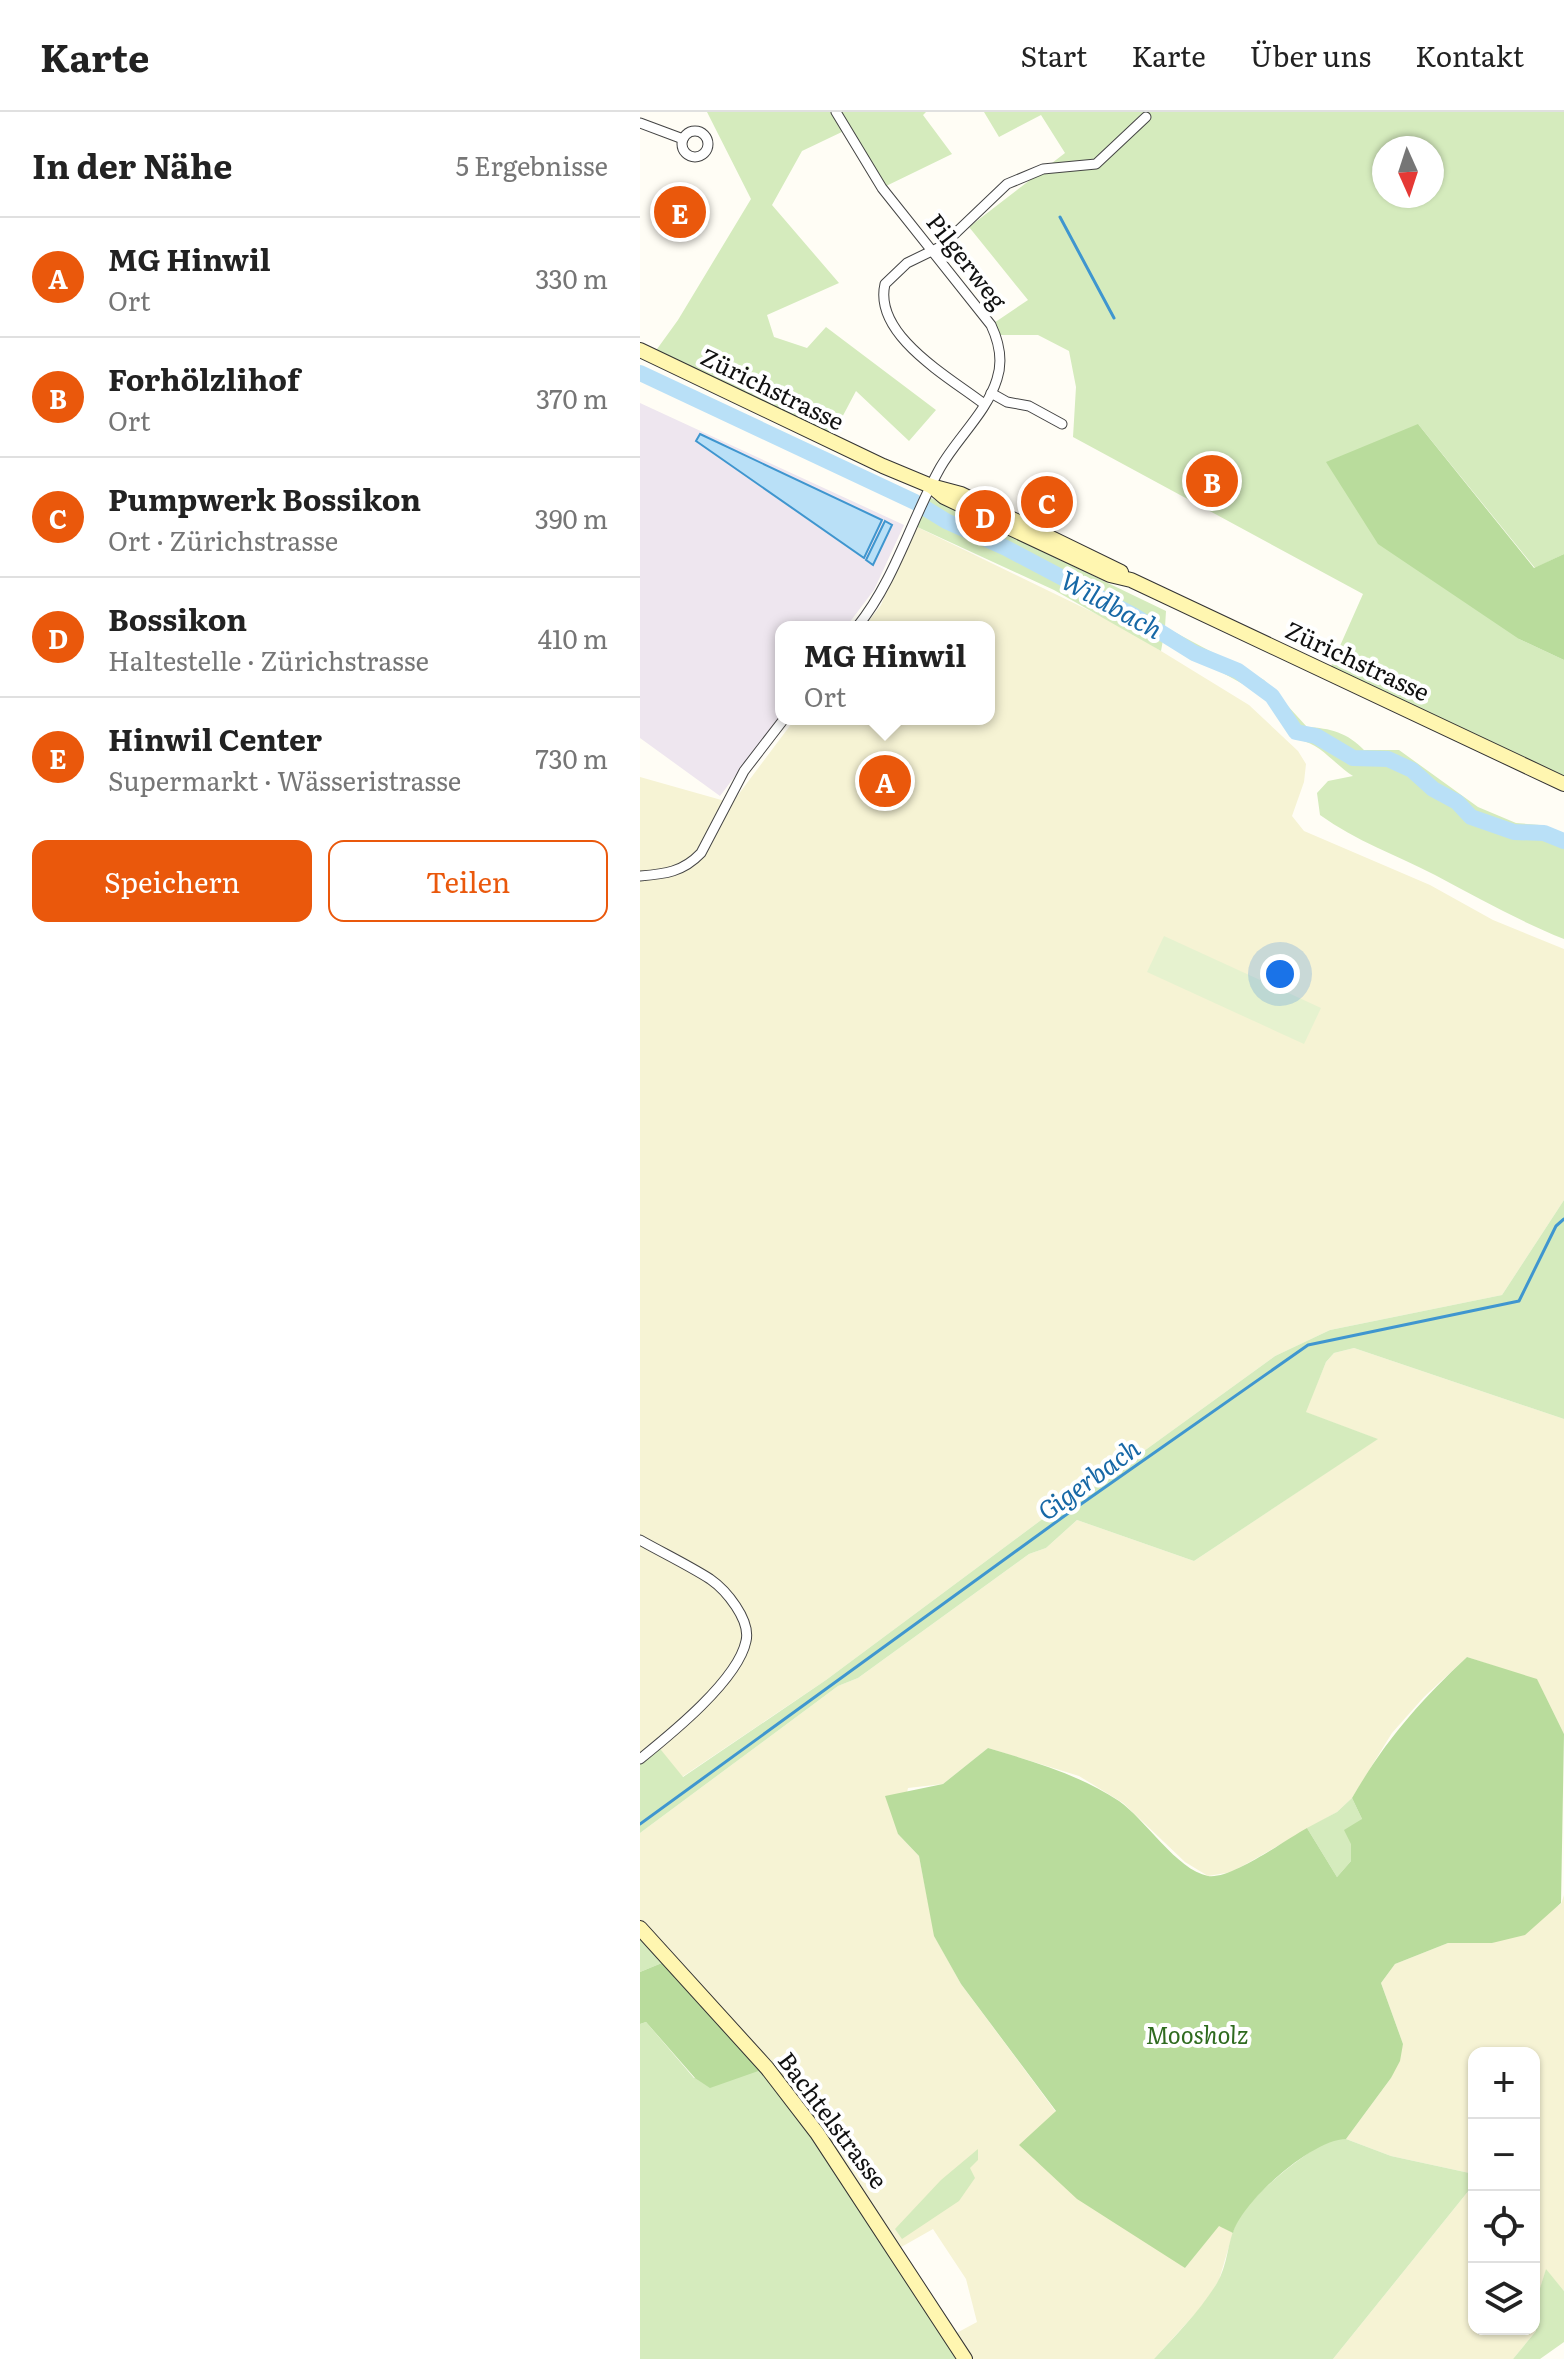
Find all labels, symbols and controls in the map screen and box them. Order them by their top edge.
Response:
text: Karte [40,27,149,84]
text: Start [1021,34,1087,76]
text: Karte [1131,34,1206,76]
text: Über uns [1250,34,1371,76]
text: Kontakt [1415,34,1524,76]
north arrow [1372,136,1444,208]
text: In der Nähe [32,139,232,189]
text: 5 Ergebnisse [456,145,608,184]
pin: E [654,182,706,242]
street label: Pilgerweg [919,205,1017,316]
text: MG Hinwil [108,236,271,280]
text: A [48,258,68,297]
text: 330 m [535,258,608,297]
text: Ort [108,280,151,319]
street label: Zürichstrasse [696,338,851,438]
text: Forhölzlihof [108,356,300,400]
text: B [49,378,67,417]
text: 370 m [536,378,608,417]
text: Ort [108,400,151,439]
pin: B [1186,451,1238,511]
pin: C [1021,472,1073,532]
text: Pumpwerk Bossikon [108,476,421,520]
pin: D [959,486,1011,546]
text: C [49,498,67,537]
text: 390 m [535,498,608,537]
text: Ort · Zürichstrasse [108,520,338,559]
water label: Wildbach [1054,559,1170,647]
text: Bossikon [108,596,247,640]
street label: Zürichstrasse [1280,611,1436,708]
text: D [48,618,68,657]
text: 410 m [538,618,608,657]
popup [775,621,995,725]
text: MG Hinwil [804,632,966,676]
text: Haltestelle · Zürichstrasse [108,640,429,679]
text: Ort [804,676,846,715]
text: Hinwil Center [108,716,322,760]
text: E [49,738,67,777]
text: 730 m [536,738,608,777]
pin: A [859,751,911,811]
text: Supermarkt · Wässeristrasse [108,760,461,799]
button: Speichern [32,840,312,922]
button: Teilen [328,840,608,922]
your location [1260,954,1300,994]
water label: Gigerbach [1028,1427,1147,1529]
park label: Moosholz [1146,2016,1248,2051]
street label: Bachtelstrasse [771,2044,897,2195]
map controls [1468,2047,1540,2335]
button: + [1468,2047,1540,2119]
button: − [1468,2119,1540,2191]
button: locate [1468,2191,1540,2263]
button: layers [1468,2263,1540,2335]

